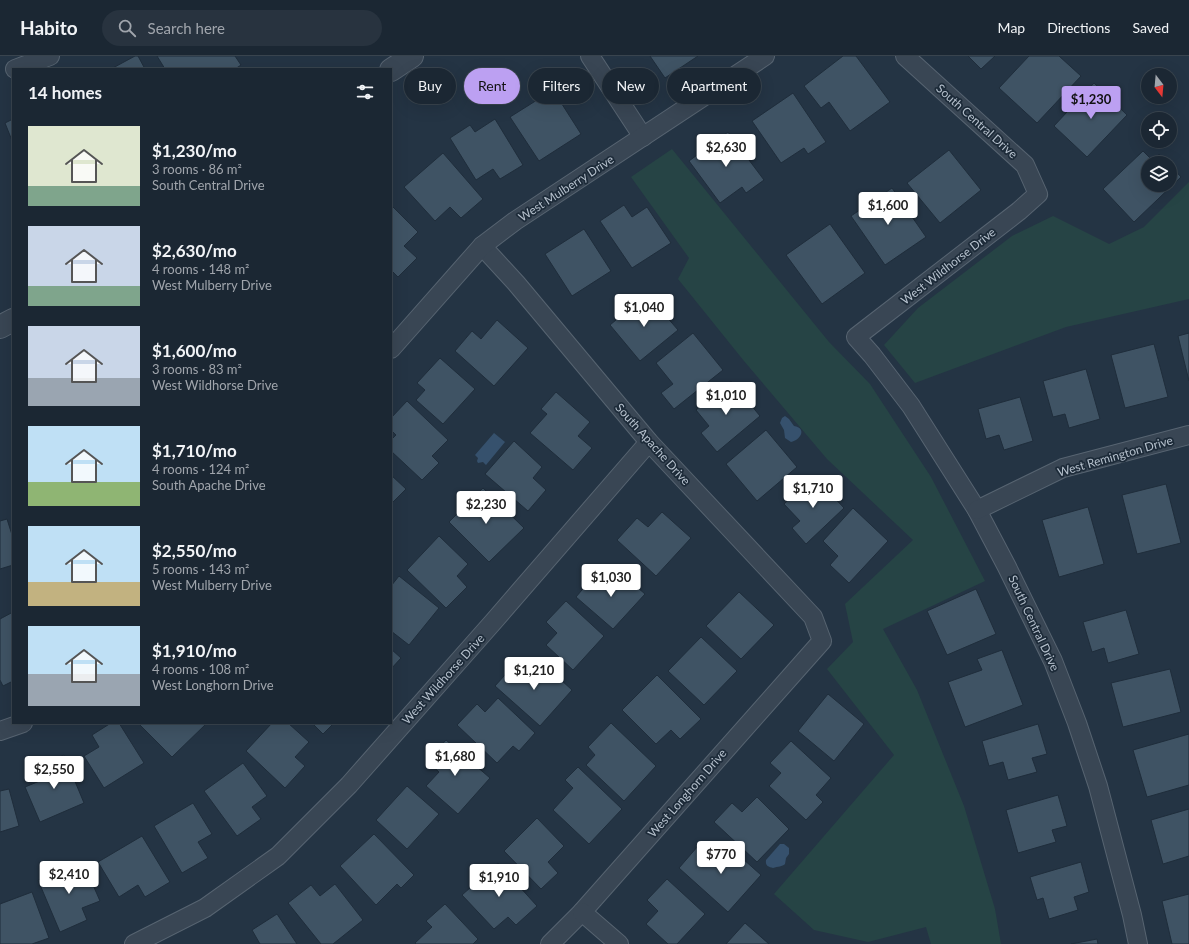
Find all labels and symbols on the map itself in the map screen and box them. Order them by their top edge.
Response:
north arrow [1141,68,1177,104]
street label: South Central Drive [933,81,1021,161]
pin: $1,230 [1058,86,1124,120]
pin: $2,630 [693,134,759,168]
street label: West Mulberry Drive [516,152,616,224]
pin: $1,600 [855,192,921,226]
street label: West Wildhorse Drive [898,224,998,308]
pin: $1,040 [611,294,677,328]
pin: $1,010 [693,382,759,416]
street label: South Apache Drive [612,400,694,488]
street label: West Remington Drive [1056,432,1174,480]
pin: $1,710 [780,475,846,509]
pin: $2,230 [453,491,519,525]
pin: $1,030 [578,564,644,598]
street label: South Central Drive [1005,573,1063,673]
street label: West Wildhorse Drive [398,631,488,727]
pin: $1,210 [501,657,567,691]
pin: $1,680 [422,743,488,777]
street label: West Longhorn Drive [644,746,730,840]
pin: $2,550 [21,756,87,790]
pin: $770 [697,841,745,875]
pin: $2,410 [36,861,102,895]
pin: $1,910 [466,864,532,898]

